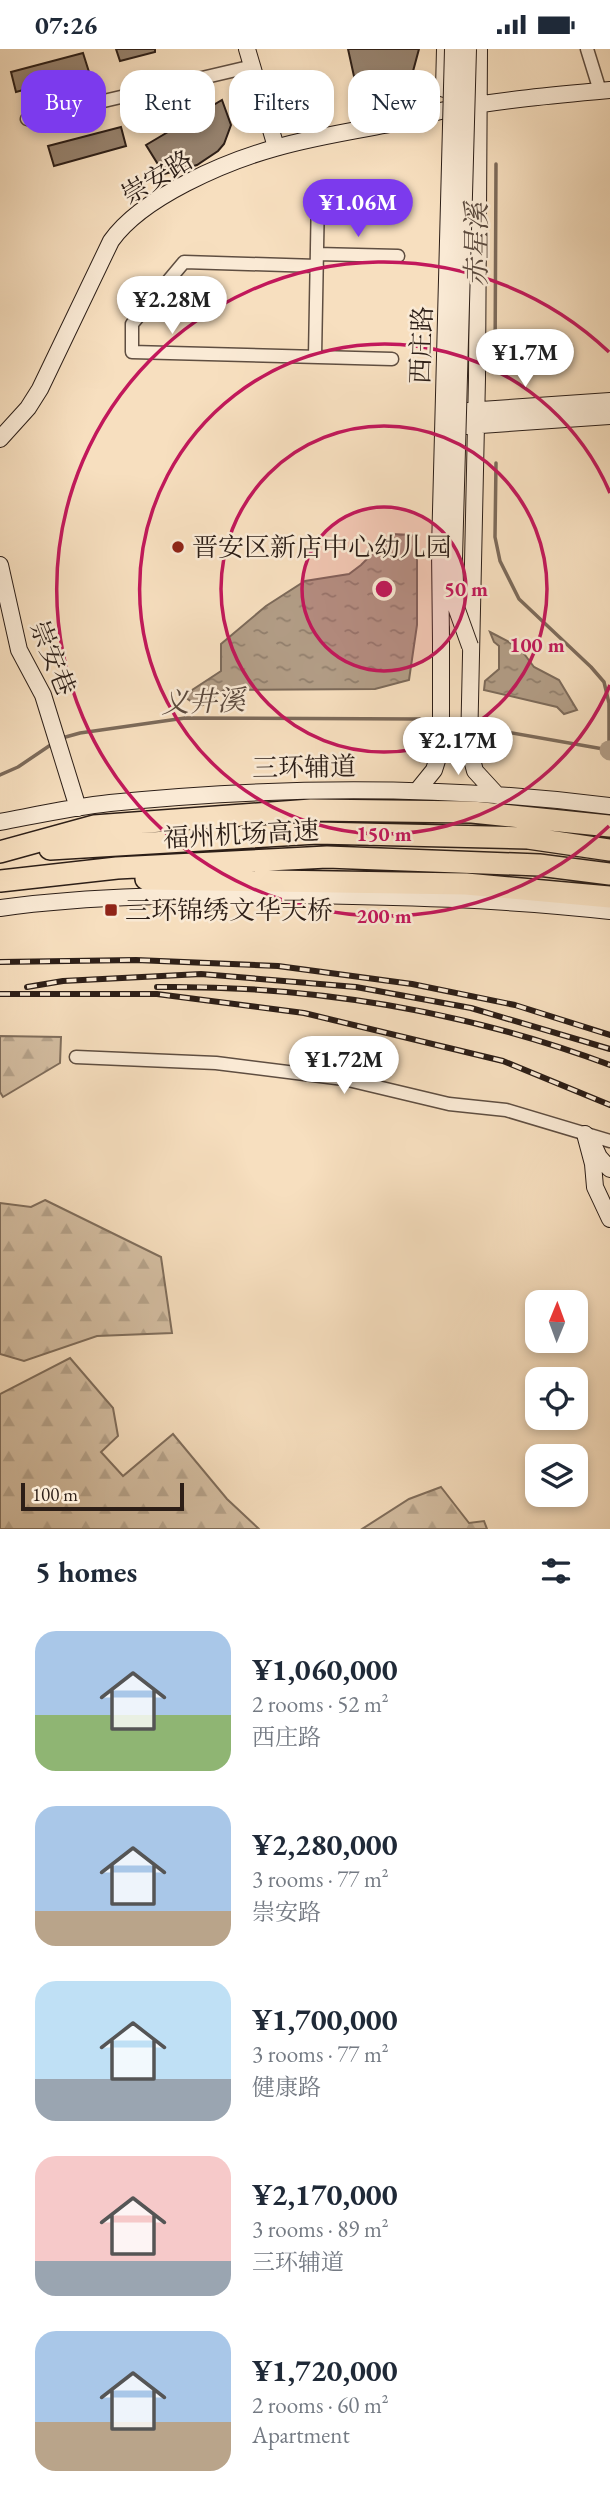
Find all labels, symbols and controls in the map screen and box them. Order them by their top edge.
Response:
text: 07:26 [35,8,97,42]
chip: Buy [21,70,106,133]
chip: Rent [120,70,215,133]
chip: Filters [229,70,334,133]
chip: New [348,70,440,133]
street label: 崇安路 [115,142,199,212]
pin: ¥1.06M [301,179,415,239]
text: ¥1.06M [319,187,397,217]
water label: 赤星溪 [458,200,494,287]
pin: ¥2.28M [115,277,229,336]
text: ¥2.28M [133,284,211,314]
street label: 西庄路 [403,305,439,385]
pin: ¥1.7M [476,329,574,389]
text: ¥1.7M [492,337,558,367]
place label: 晋安区新店中心幼儿园 [192,530,452,564]
marker: 晋安区新店中心幼儿园 [170,539,186,555]
text: 50 m [444,575,488,602]
centre of rings [372,577,396,601]
street label: 崇安巷 [23,615,83,701]
text: 100 m [509,631,565,658]
water label: 义井溪 [160,681,249,720]
pin: ¥2.17M [401,717,515,777]
text: ¥2.17M [419,725,497,755]
street label: 三环辅道 [252,749,356,785]
street label: 福州机场高速 [162,813,320,855]
text: 150 m [356,820,412,847]
place label: 三环锦绣文华天桥 [125,893,333,927]
marker: 三环锦绣文华天桥 [103,902,119,918]
text: 200 m [356,902,412,929]
pin: ¥1.72M [287,1037,401,1096]
text: ¥1.72M [305,1044,383,1074]
north arrow [525,1290,588,1353]
map controls [525,1290,588,1507]
button: locate [525,1367,588,1430]
button: layers [525,1444,588,1507]
scale bar [21,1480,184,1512]
text: 100 m [32,1482,78,1507]
text: 5 homes [35,1552,137,1591]
icon: filters [537,1552,575,1590]
text: ¥1,060,000 [252,1650,398,1689]
icon: home [91,1659,175,1743]
text: 2 rooms · 52 m² [252,1689,389,1719]
text: 西庄路 [252,1722,321,1752]
text: ¥2,280,000 [252,1825,398,1864]
icon: home [91,1834,175,1918]
text: 3 rooms · 77 m² [252,1864,389,1894]
text: 崇安路 [252,1897,321,1927]
text: ¥1,700,000 [252,2000,398,2039]
icon: home [91,2009,175,2093]
text: 3 rooms · 77 m² [252,2039,389,2069]
text: 健康路 [252,2072,321,2102]
text: ¥2,170,000 [252,2175,398,2214]
icon: home [91,2184,175,2268]
text: 3 rooms · 89 m² [252,2214,389,2244]
text: 三环辅道 [252,2247,344,2277]
text: ¥1,720,000 [252,2351,398,2390]
icon: home [91,2359,175,2443]
text: 2 rooms · 60 m² [252,2390,389,2420]
text: Apartment [252,2420,350,2450]

